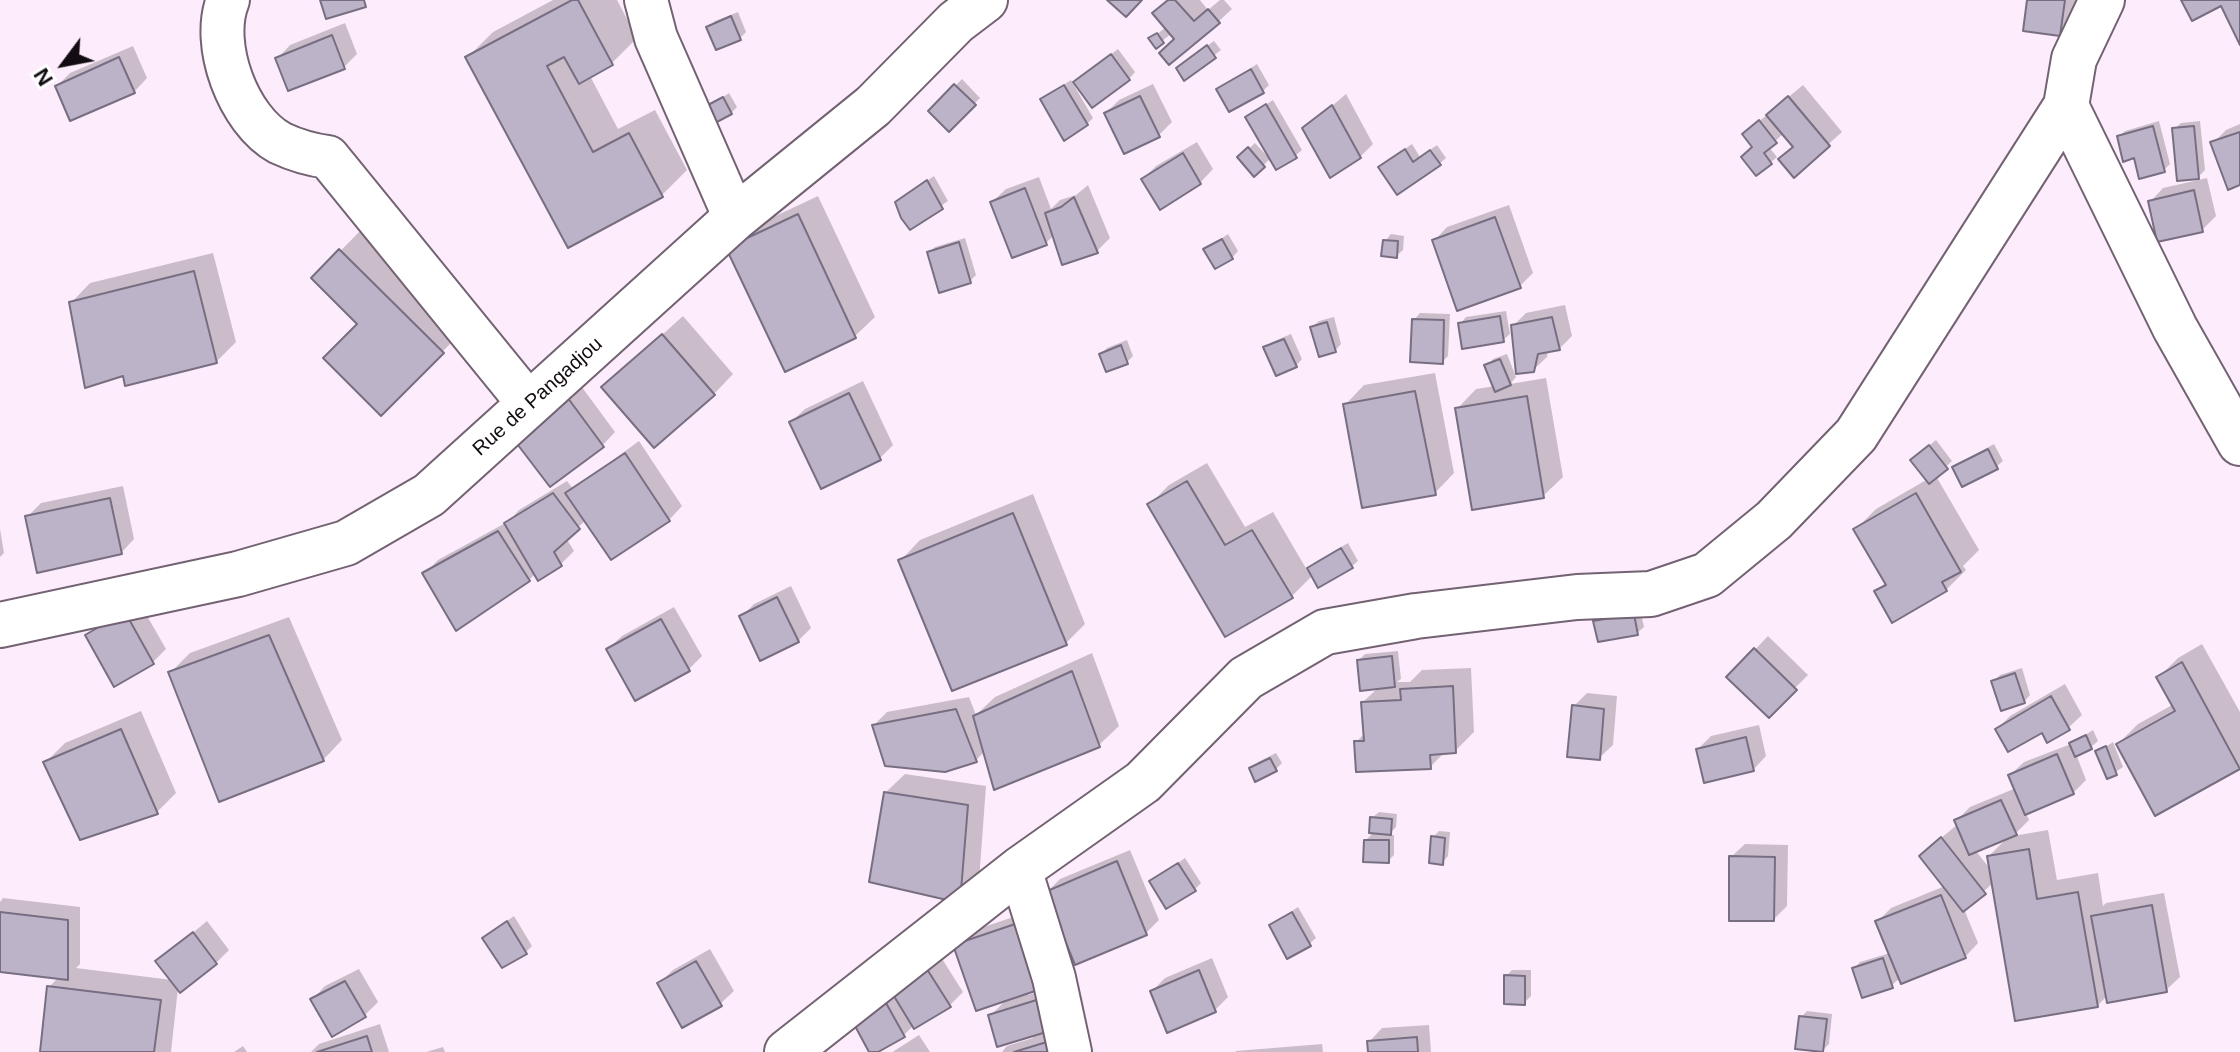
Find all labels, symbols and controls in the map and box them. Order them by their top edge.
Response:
north arrow [24,24,104,104]
text: N [28,64,58,90]
street label: Rue de Pangadjou [468,333,608,461]

